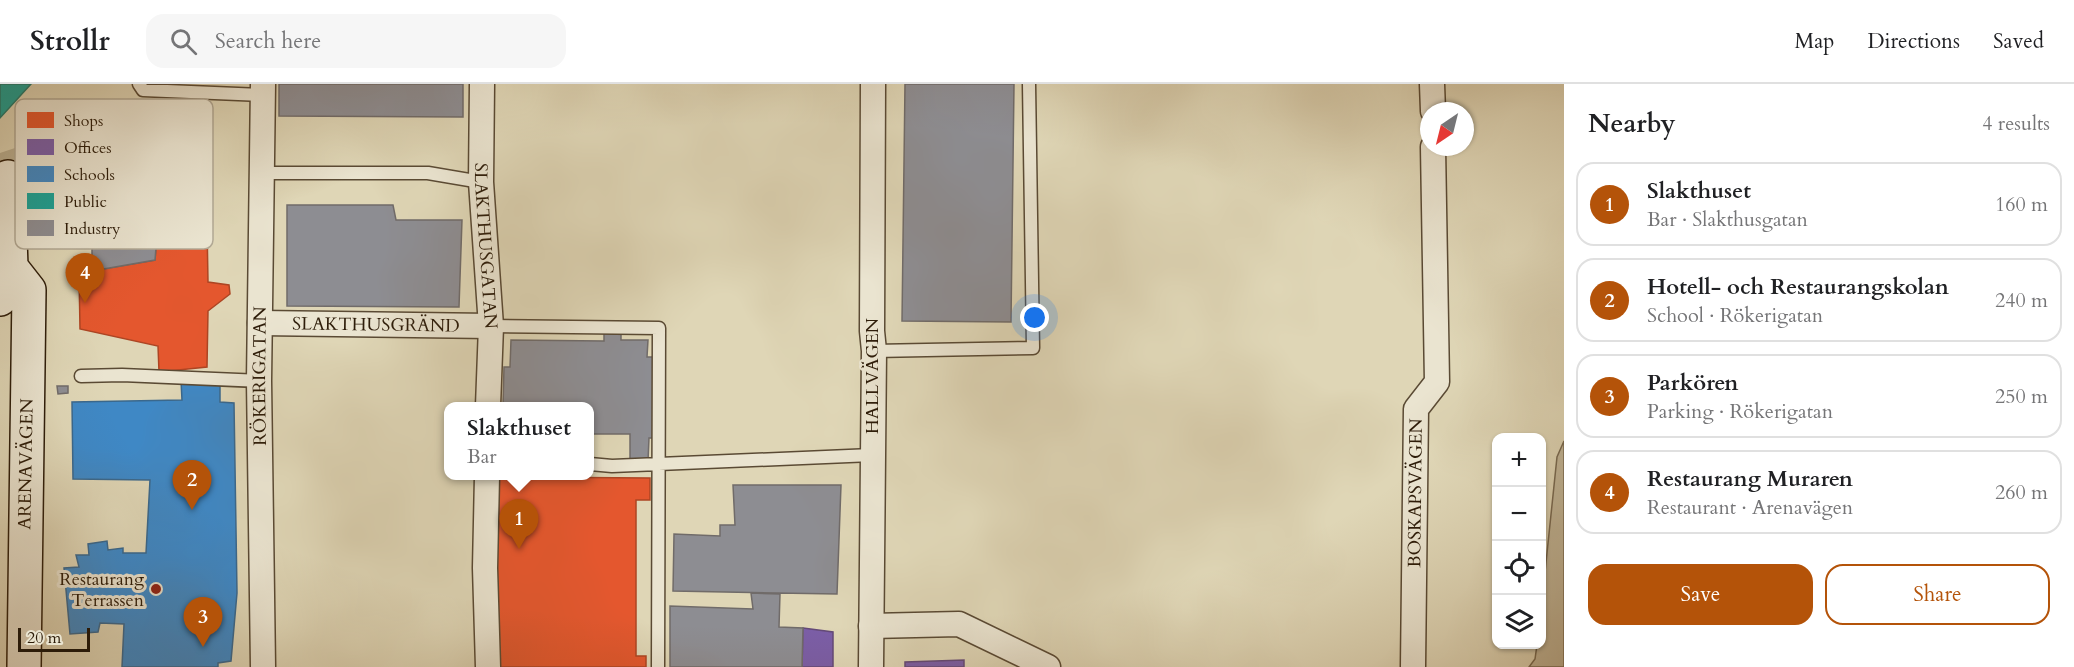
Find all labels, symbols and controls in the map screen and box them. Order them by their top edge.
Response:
search box [146,14,566,68]
text: Strollr [30,22,110,60]
icon: search [167,25,200,58]
text: Search here [215,26,321,56]
text: Map [1794,27,1834,56]
text: Directions [1867,27,1960,56]
text: Saved [1993,27,2044,56]
legend [15,99,213,249]
north arrow [1420,102,1474,156]
text: Nearby [1588,106,1676,141]
text: Shops [64,110,103,132]
text: 4 results [1982,110,2050,137]
text: Offices [64,137,112,159]
street label: SLAKTHUSGATAN [468,163,504,330]
text: Schools [64,164,115,186]
text: Slakthuset [1647,176,1751,206]
text: Public [64,191,107,213]
text: 1 [1604,191,1615,218]
text: 160 m [1995,191,2048,218]
text: Bar · Slakthusgatan [1647,206,1808,233]
text: Industry [64,218,121,240]
pin: 4 [66,254,104,303]
text: Hotell- och Restaurangskolan [1647,272,1949,302]
text: 2 [1604,287,1615,314]
text: 240 m [1995,287,2048,314]
text: School · Rökerigatan [1647,302,1823,329]
your location [1020,303,1049,332]
street label: RÖKERIGATAN [246,305,273,446]
street label: SLAKTHUSGRÄND [292,311,460,338]
street label: HALLVÄGEN [860,317,885,434]
text: Parkören [1647,368,1738,398]
text: 3 [1604,383,1615,410]
text: 250 m [1995,383,2048,410]
street label: ARENAVÄGEN [12,398,40,530]
text: Parking · Rökerigatan [1647,398,1833,425]
popup [444,402,594,480]
text: Slakthuset [467,413,571,443]
street label: BOSKAPSVÄGEN [1402,417,1428,568]
map controls [1492,433,1546,649]
button: + [1492,433,1546,487]
text: Bar [467,443,497,470]
pin: 2 [172,460,212,510]
text: Restaurang Muraren [1647,464,1853,494]
text: 4 [1604,479,1615,506]
text: 260 m [1995,479,2048,506]
button: − [1492,487,1546,541]
text: Restaurant · Arenavägen [1647,494,1853,521]
pin: 1 [500,500,538,549]
button: locate [1492,541,1546,595]
button: Save [1588,564,1813,625]
button: Share [1825,564,2050,625]
place label: Restaurang Terrassen [59,567,145,613]
marker: Restaurang Terrassen [149,582,163,596]
button: layers [1492,595,1546,649]
pin: 3 [184,598,222,647]
scale bar [18,625,90,652]
text: 20 m [27,627,61,649]

